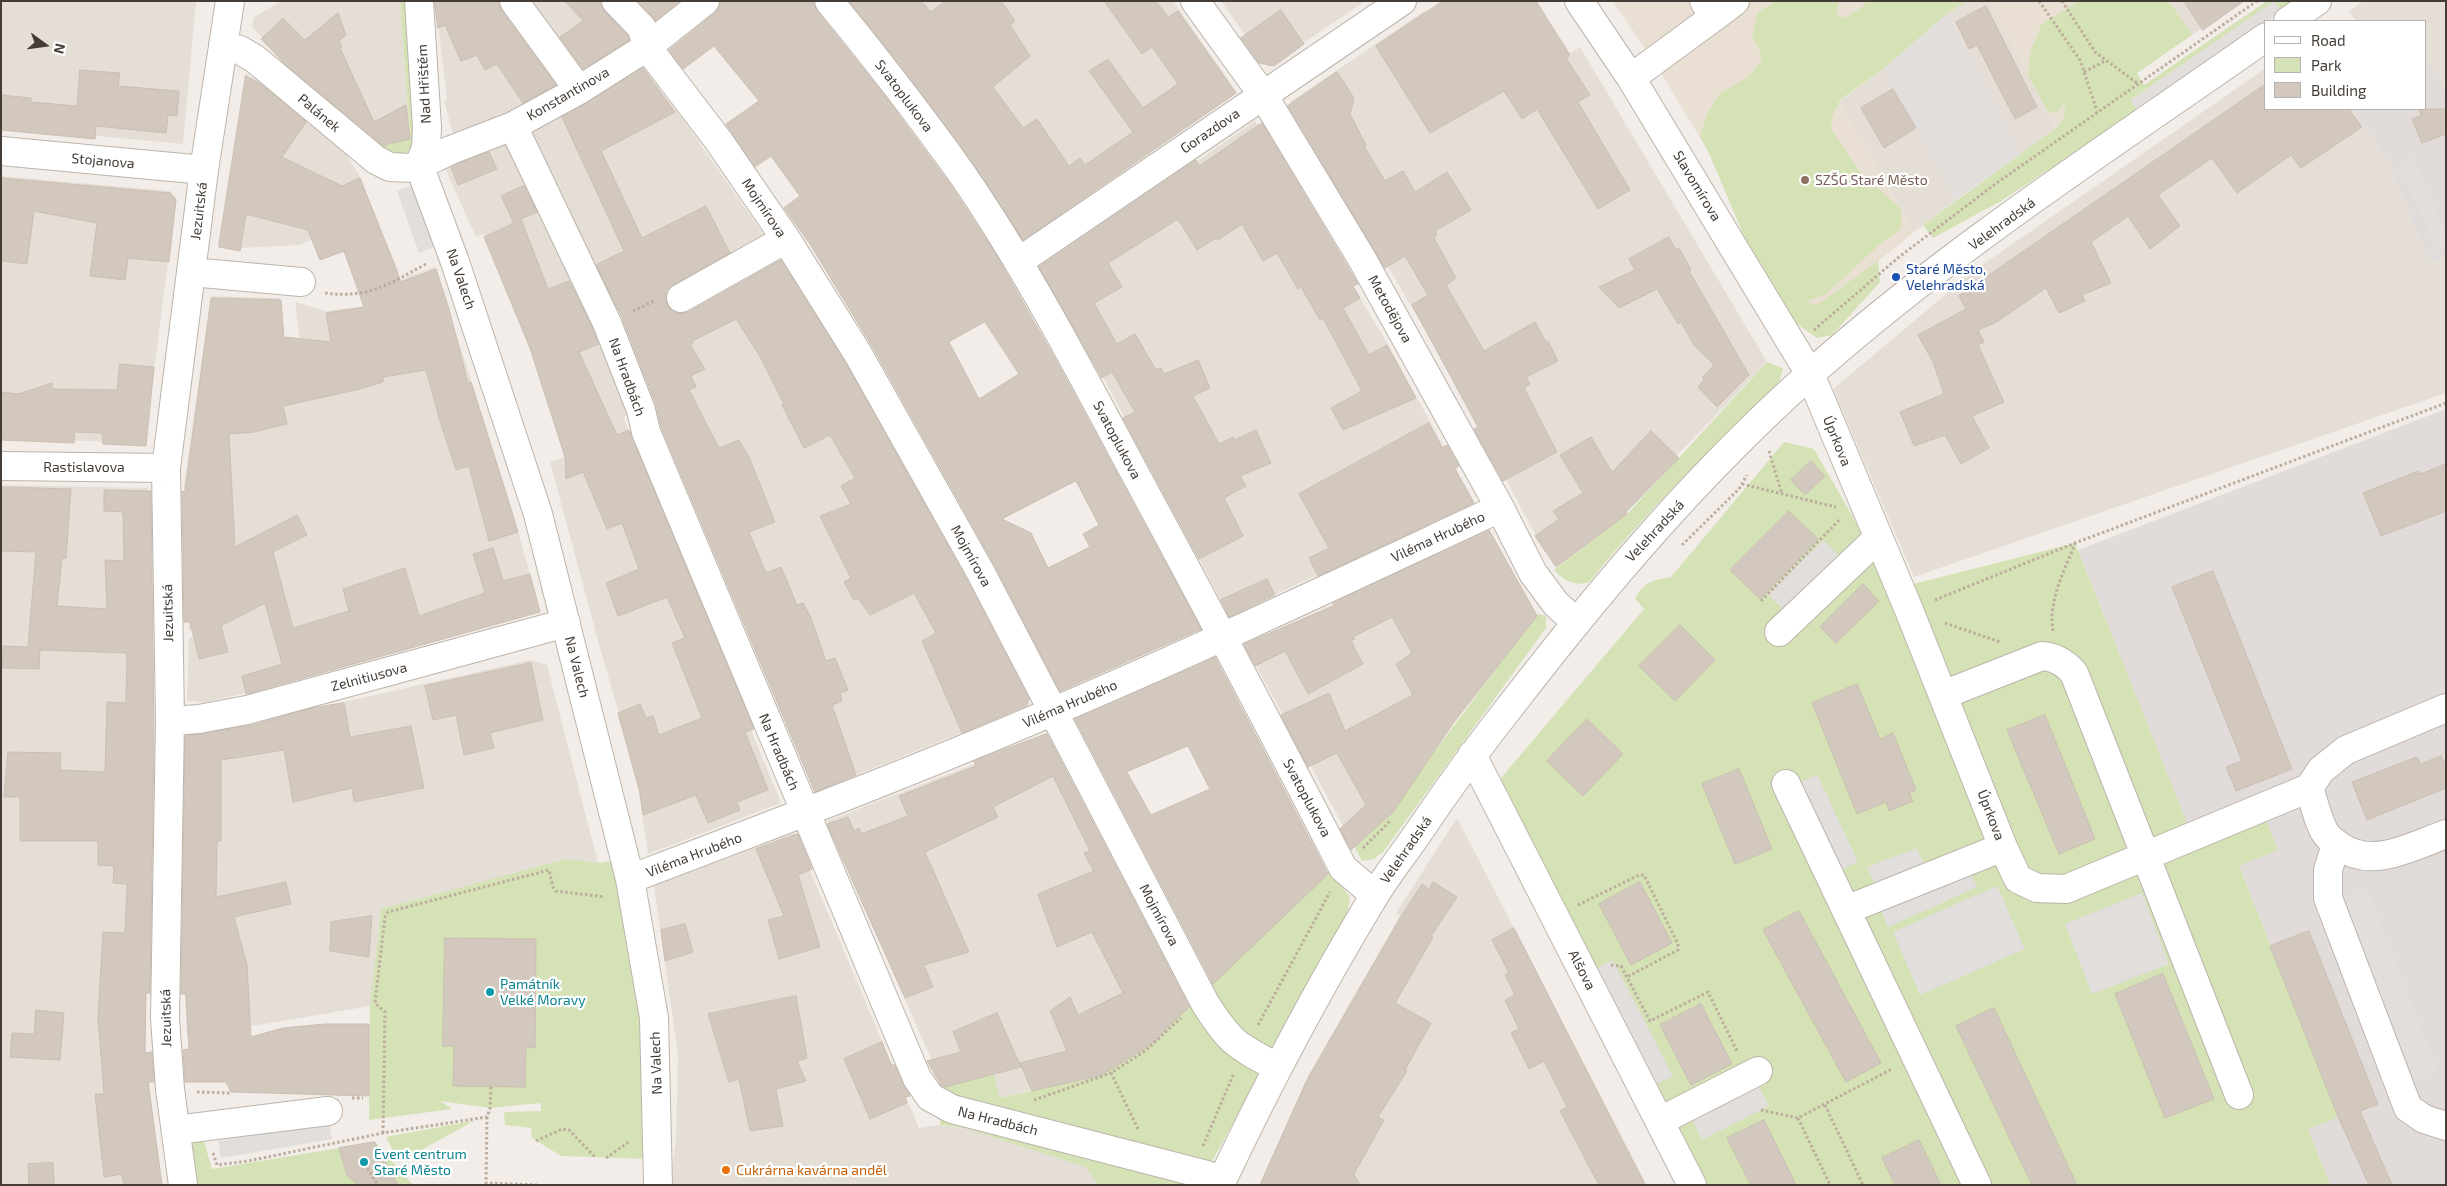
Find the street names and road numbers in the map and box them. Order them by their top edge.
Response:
street label: Nad Hřištěm [414,44,434,124]
street label: Svatoplukova [871,57,937,135]
street label: Konstantinova [524,64,612,124]
street label: Palánek [294,90,344,136]
street label: Gorazdova [1177,105,1243,157]
street label: Slavomírova [1669,148,1725,224]
street label: Stojanova [71,150,135,172]
street label: Mojmírova [738,175,790,241]
street label: Jezuitská [187,181,211,241]
street label: Velehradská [1965,194,2039,254]
street label: Na Valech [443,246,479,312]
street label: Metodějova [1364,272,1416,346]
street label: Na Hradbách [605,336,649,418]
street label: Svatoplukova [1089,398,1145,482]
street label: Úprkova [1819,413,1855,469]
street label: Rastislavova [43,459,125,475]
street label: Velehradská [1622,497,1688,565]
street label: Viléma Hrubého [1389,508,1487,566]
street label: Mojmírova [947,522,995,590]
street label: Jezuitská [159,584,177,642]
street label: Na Valech [561,634,593,700]
street label: Zelnitiusova [329,659,409,695]
street label: Viléma Hrubého [1020,676,1120,732]
street label: Na Hradbách [755,711,803,793]
street label: Svatoplukova [1279,756,1335,840]
street label: Úprkova [1974,787,2008,843]
street label: Velehradská [1377,813,1435,887]
street label: Viléma Hrubého [644,829,744,881]
street label: Mojmírova [1136,881,1182,949]
street label: Alšova [1565,947,1599,993]
street label: Jezuitská [157,989,175,1047]
street label: Na Valech [647,1031,665,1095]
street label: Na Hradbách [956,1103,1040,1139]

